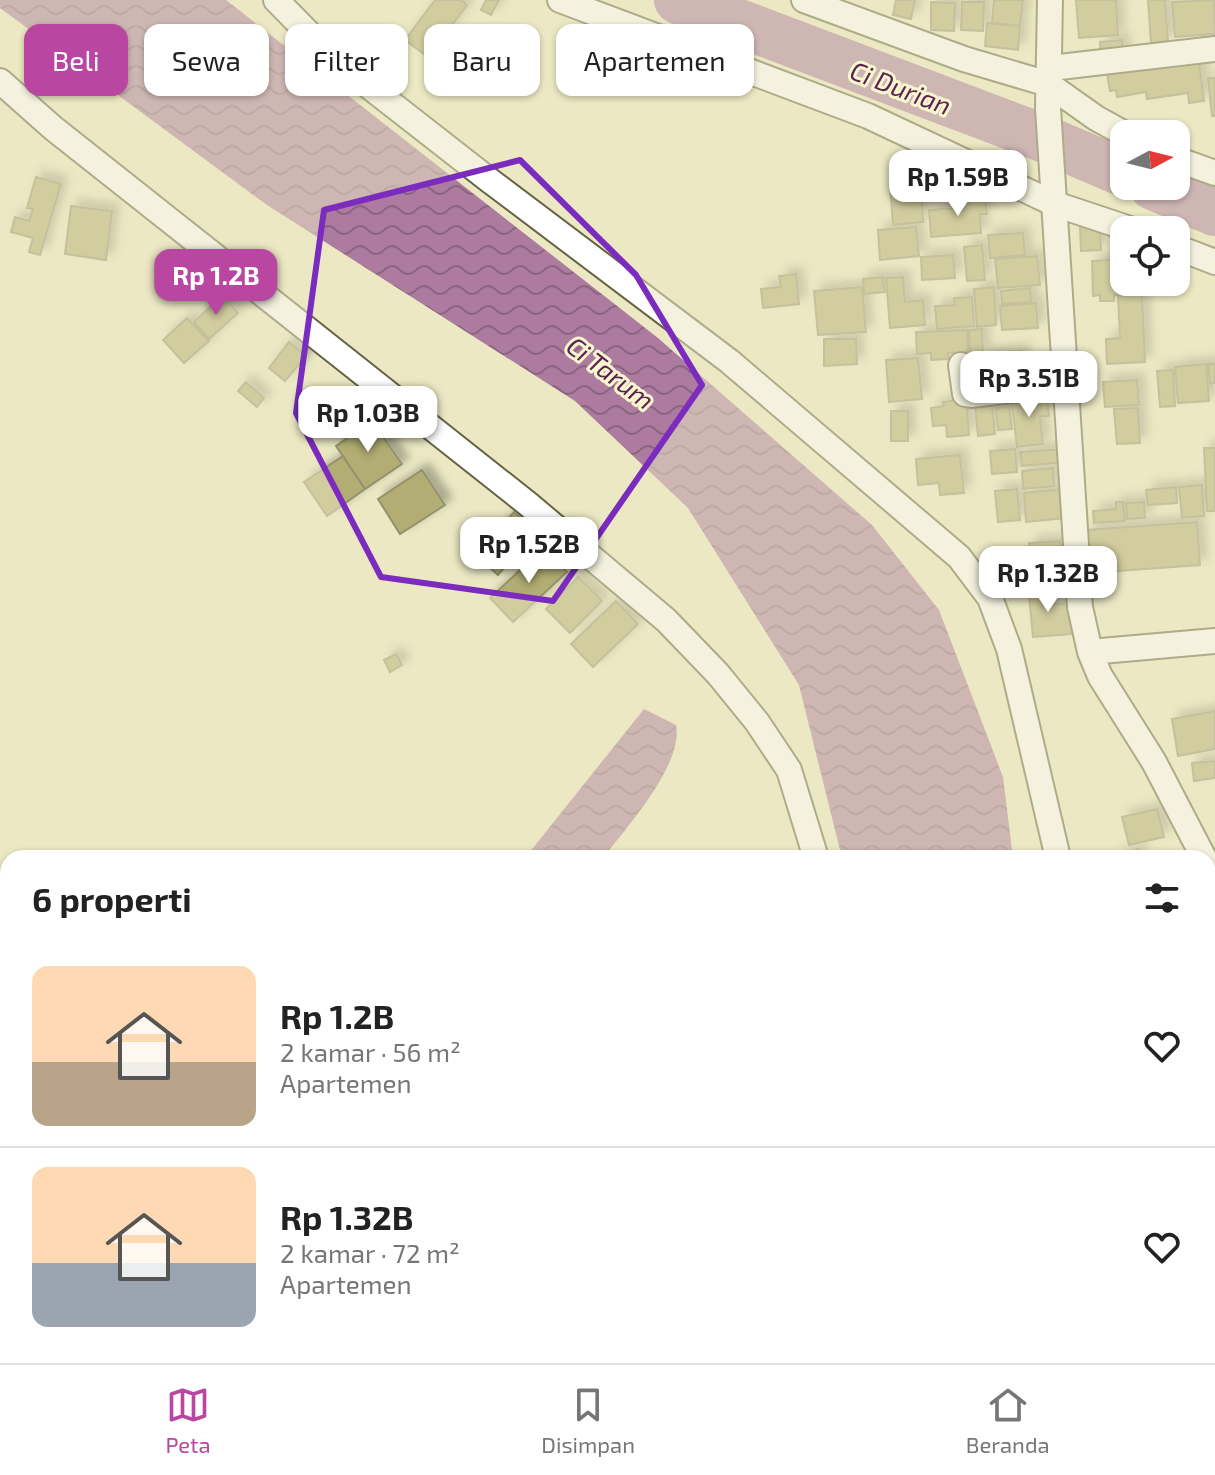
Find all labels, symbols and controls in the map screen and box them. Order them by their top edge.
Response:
chip: Beli [24,24,128,96]
chip: Sewa [144,24,269,96]
chip: Filter [285,24,408,96]
chip: Baru [424,24,540,96]
chip: Apartemen [556,24,754,96]
water label: Ci Durian [846,54,956,120]
north arrow [1110,120,1190,200]
map controls [1110,120,1190,296]
pin: Rp 1.59B [875,150,1041,218]
text: Rp 1.59B [907,160,1009,191]
button: locate [1110,216,1190,296]
pin: Rp 1.2B [142,249,290,317]
text: Rp 1.2B [172,259,260,290]
water label: Ci Tarum [561,329,661,415]
pin: Rp 3.51B [946,351,1112,419]
text: Rp 3.51B [978,361,1080,392]
pin: Rp 1.03B [285,386,451,454]
text: Rp 1.03B [316,396,420,427]
pin: Rp 1.52B [446,517,612,585]
text: Rp 1.52B [478,527,580,558]
pin: Rp 1.32B [965,546,1131,614]
text: Rp 1.32B [997,556,1099,587]
icon: filters [1140,876,1184,920]
text: 6 properti [32,878,192,919]
text: Rp 1.2B [280,995,394,1036]
icon: home [96,998,192,1094]
icon: heart [1140,1024,1184,1068]
text: 2 kamar · 56 m² [280,1036,461,1067]
text: Apartemen [280,1067,412,1098]
text: Rp 1.32B [280,1196,414,1237]
icon: home [96,1199,192,1295]
icon: heart [1140,1225,1184,1269]
text: 2 kamar · 72 m² [280,1237,460,1268]
text: Apartemen [280,1268,412,1299]
tab: Peta [165,1383,211,1457]
tab: Disimpan [541,1383,635,1457]
tab: Beranda [966,1383,1050,1457]

